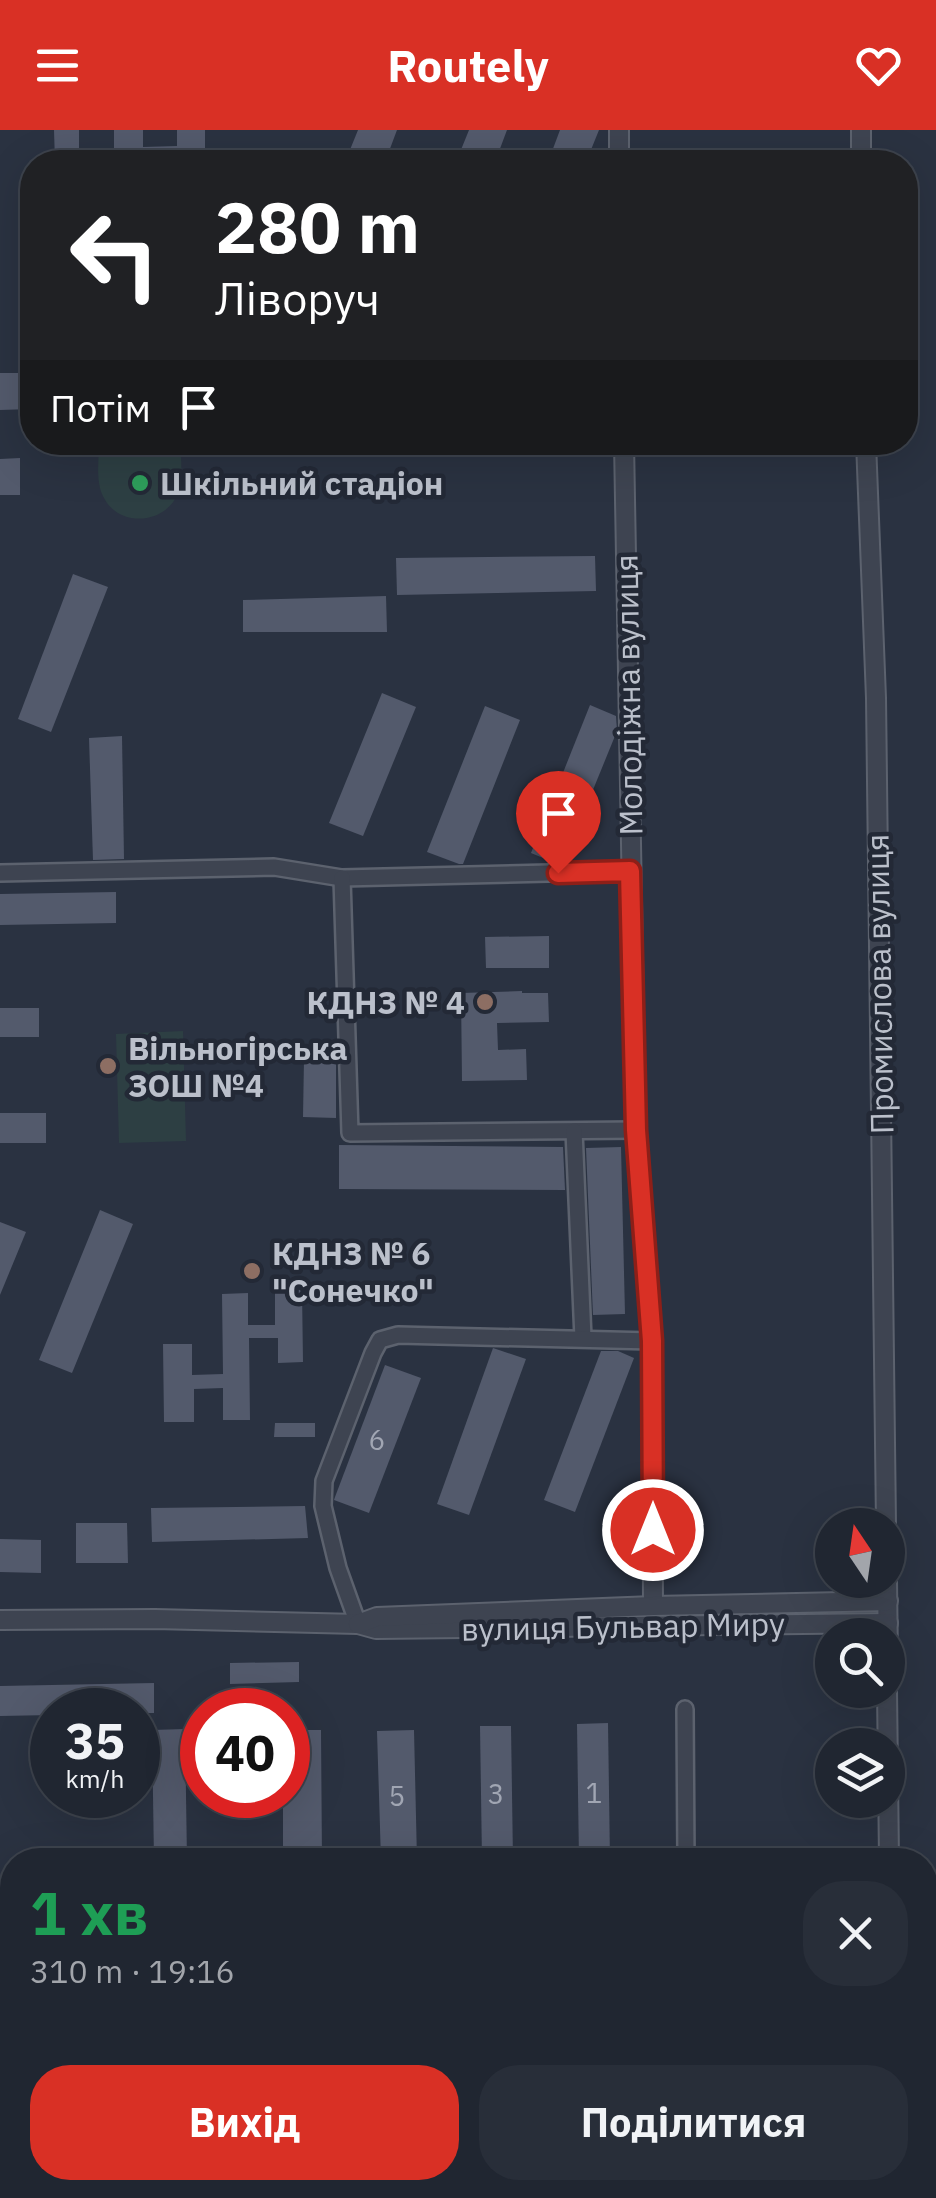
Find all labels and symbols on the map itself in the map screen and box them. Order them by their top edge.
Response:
place label: Шкільний стадіон [160,462,443,504]
marker: Шкільний стадіон [129,472,151,494]
street label: Молодіжна вулиця [605,554,651,836]
pin [516,771,601,874]
street label: Промислова вулиця [855,833,903,1135]
place label: КДНЗ № 4 [306,981,465,1023]
marker: КДНЗ № 4 [474,991,496,1013]
place label: Вільногірська ЗОШ №4 [128,1027,348,1106]
marker: Вільногірська ЗОШ №4 [97,1055,119,1077]
place label: КДНЗ № 6 "Сонечко" [272,1232,434,1311]
marker: КДНЗ № 6 "Сонечко" [241,1260,263,1282]
house number: 6 [369,1421,385,1458]
position arrow [601,1478,705,1582]
north arrow [815,1508,905,1598]
street label: вулиця Бульвар Миру [461,1602,785,1650]
speed limit sign: 40 [180,1688,310,1818]
house number: 1 [586,1774,602,1811]
house number: 3 [488,1775,504,1812]
house number: 5 [389,1777,405,1814]

